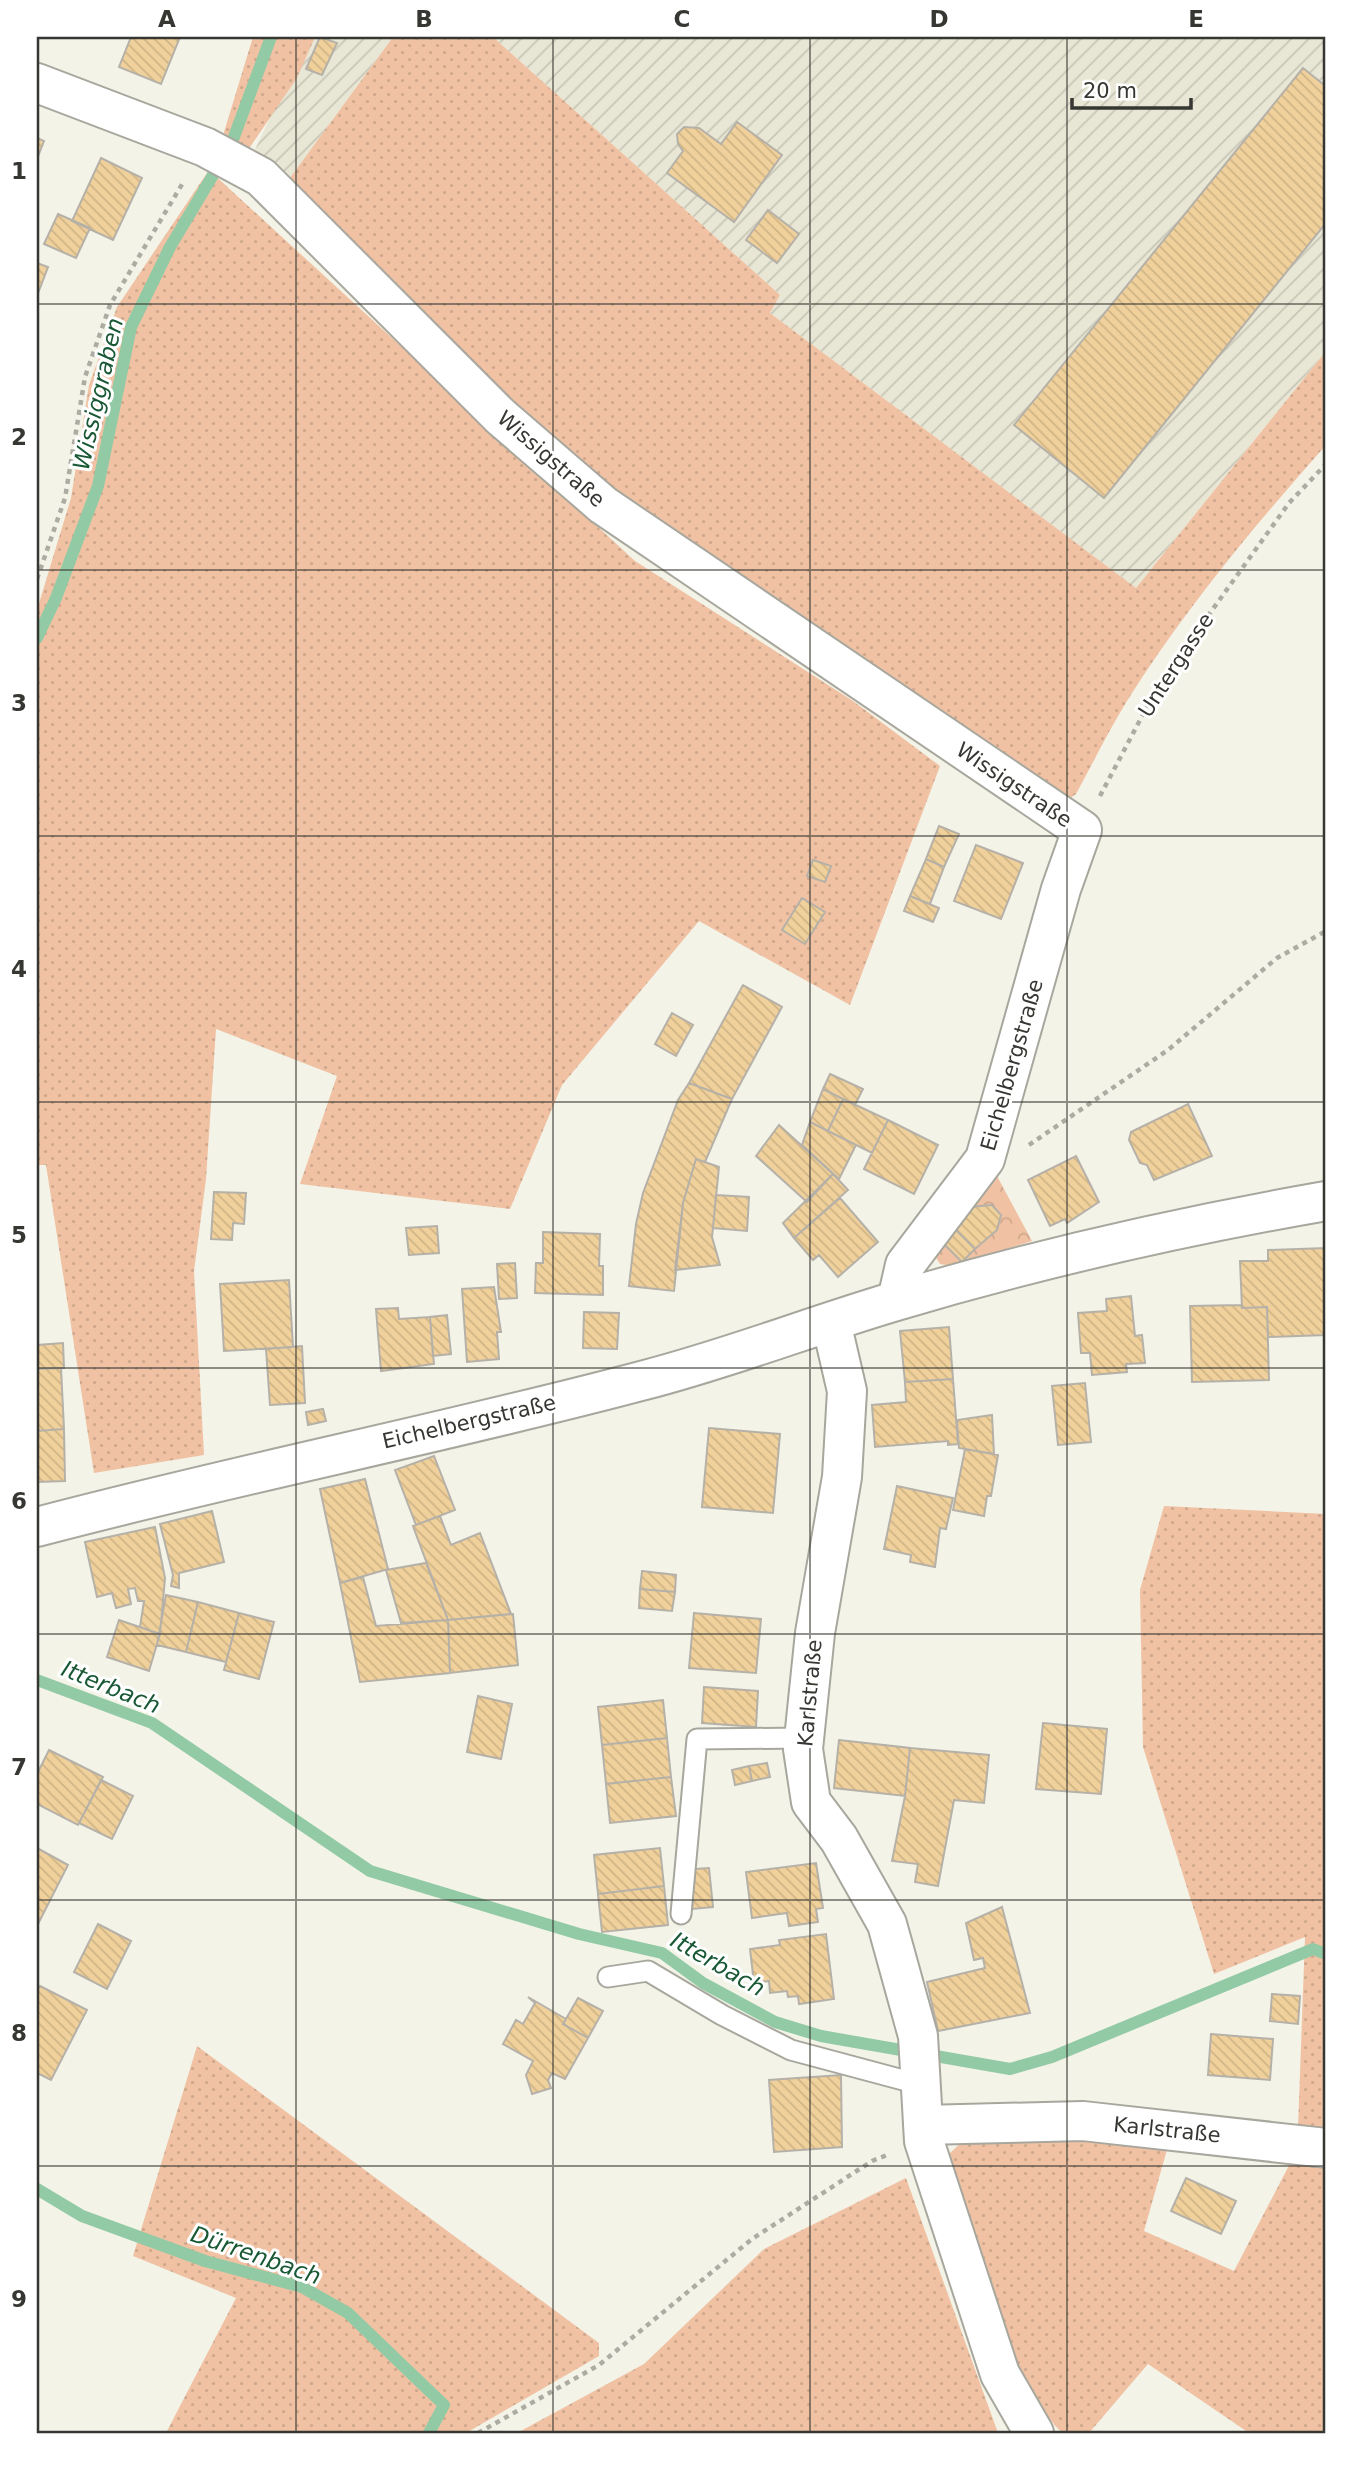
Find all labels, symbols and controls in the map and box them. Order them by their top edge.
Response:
text: A [158,6,176,32]
text: B [415,6,433,32]
text: C [674,6,690,32]
text: D [929,6,949,32]
text: E [1188,6,1204,32]
scale bar [1072,66,1192,110]
text: 20 m [1083,79,1137,103]
text: 1 [11,158,27,184]
water label: Wissiggraben [68,315,128,473]
street label: Wissigstraße [493,406,609,512]
text: 2 [11,424,27,450]
street label: Untergasse [1134,609,1218,721]
text: 3 [11,690,27,716]
street label: Wissigstraße [952,738,1076,832]
text: 4 [11,956,27,982]
street label: Eichelbergstraße [976,976,1048,1154]
text: 5 [11,1222,27,1248]
street label: Eichelbergstraße [380,1390,558,1454]
text: 6 [11,1488,27,1514]
street label: Karlstraße [793,1638,827,1748]
water label: Itterbach [58,1655,164,1719]
text: 7 [11,1754,27,1780]
water label: Itterbach [666,1927,770,2001]
text: 8 [11,2020,27,2046]
street label: Karlstraße [1112,2112,1222,2148]
water label: Dürrenbach [188,2221,324,2289]
text: 9 [11,2286,27,2312]

